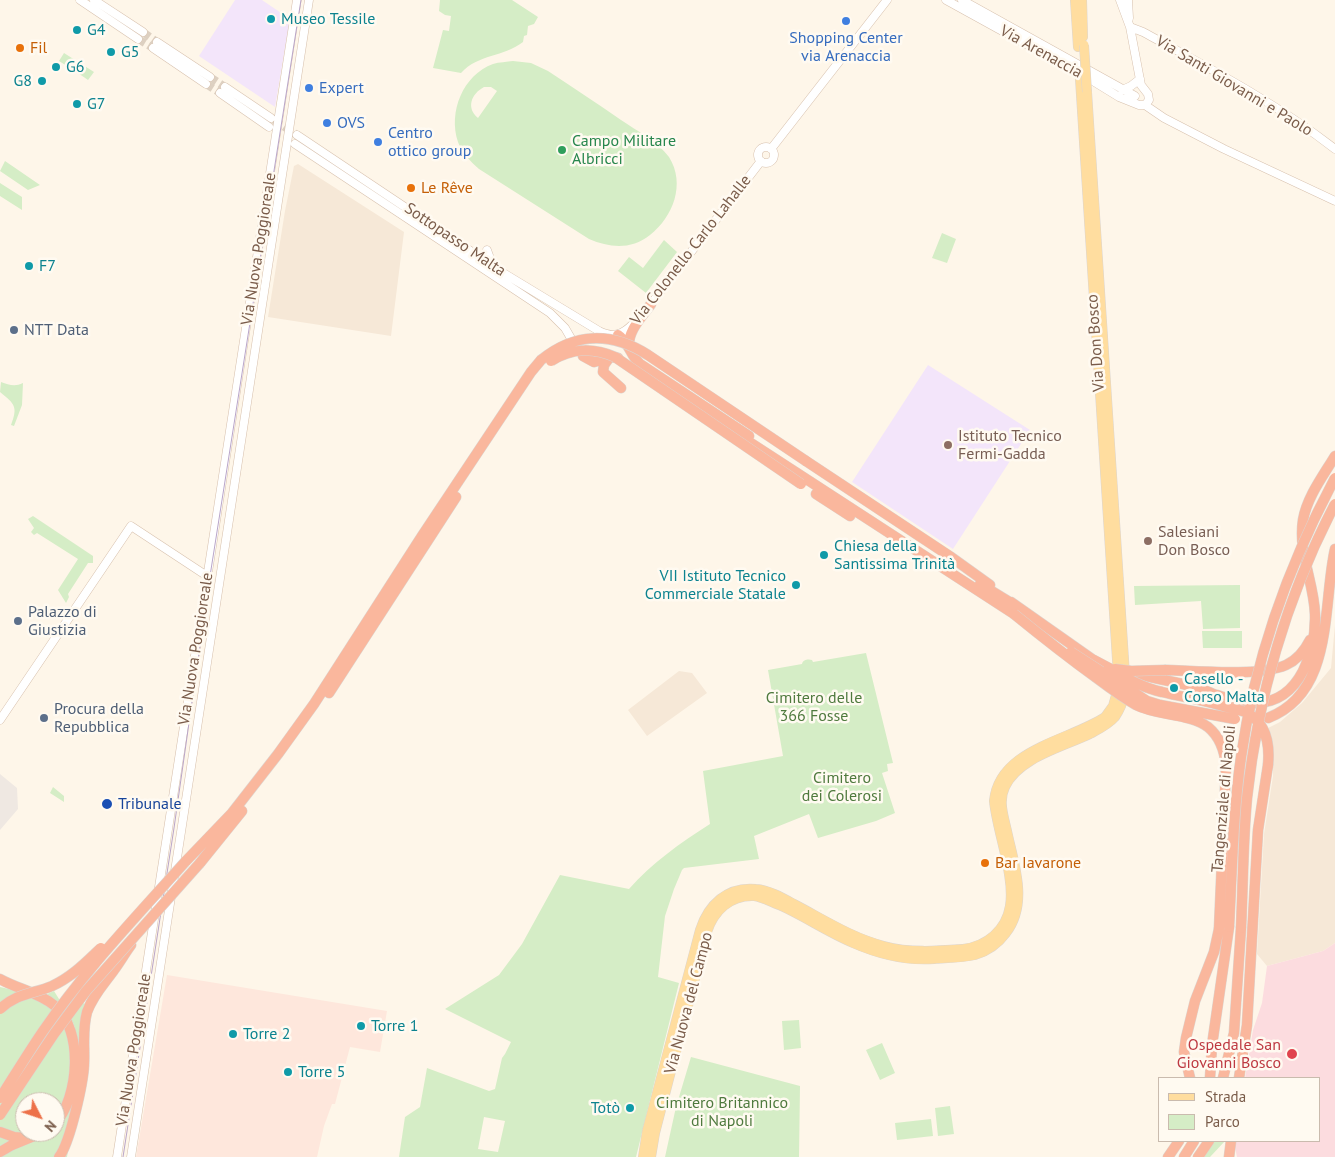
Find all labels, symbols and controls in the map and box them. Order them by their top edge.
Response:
place label: Museo Tessile [281,9,375,29]
marker: Museo Tessile [265,13,277,25]
marker: Shopping Center via Arenaccia [840,15,852,27]
place label: G4 [87,20,106,40]
street label: Via Arenaccia [996,21,1086,83]
marker: G4 [71,24,83,36]
place label: Shopping Center via Arenaccia [789,28,903,66]
street label: Via Santi Giovanni e Paolo [1152,32,1316,140]
place label: Fil [30,38,47,58]
marker: Fil [14,42,26,54]
place label: G5 [121,42,140,62]
marker: G5 [105,46,117,58]
place label: G6 [66,57,85,77]
marker: G6 [50,61,62,73]
place label: G8 [13,71,32,91]
marker: G8 [36,75,48,87]
place label: Expert [319,78,364,98]
marker: Expert [303,82,315,94]
place label: G7 [87,94,106,114]
marker: G7 [71,98,83,110]
place label: OVS [337,113,365,133]
marker: OVS [321,117,333,129]
place label: Centro ottico group [388,123,471,161]
place label: Campo Militare Albricci [572,131,676,169]
marker: Centro ottico group [372,136,384,148]
marker: Campo Militare Albricci [556,144,568,156]
street label: Via Nuova Poggioreale [237,171,281,327]
street label: Via Colonello Carlo Lahalle [627,171,755,329]
place label: Le Rêve [421,178,473,198]
marker: Le Rêve [405,182,417,194]
street label: Sottopasso Malta [401,199,509,281]
place label: F7 [39,256,56,276]
marker: F7 [23,260,35,272]
street label: Via Don Bosco [1083,294,1109,392]
place label: NTT Data [24,320,89,340]
marker: NTT Data [8,324,20,336]
place label: Istituto Tecnico Fermi-Gadda [958,426,1062,464]
marker: Istituto Tecnico Fermi-Gadda [942,439,954,451]
place label: Salesiani Don Bosco [1158,522,1230,560]
marker: Salesiani Don Bosco [1142,535,1154,547]
place label: Chiesa della Santissima Trinità [834,536,955,574]
marker: Chiesa della Santissima Trinità [818,549,830,561]
place label: VII Istituto Tecnico Commerciale Statale [645,566,786,604]
street label: Via Nuova Poggioreale [174,571,218,727]
marker: VII Istituto Tecnico Commerciale Statale [790,579,802,591]
place label: Palazzo di Giustizia [28,602,97,640]
marker: Palazzo di Giustizia [12,615,24,627]
place label: Casello - Corso Malta [1184,669,1265,707]
marker: Casello - Corso Malta [1168,682,1180,694]
park label: Cimitero delle 366 Fosse [766,688,862,726]
place label: Procura della Repubblica [54,699,144,737]
marker: Procura della Repubblica [38,712,50,724]
street label: Tangenziale di Napoli [1208,725,1240,873]
park label: Cimitero dei Colerosi [802,768,882,806]
place label: Tribunale [118,794,182,814]
marker: Tribunale [100,797,114,811]
place label: Bar Iavarone [995,853,1081,873]
marker: Bar Iavarone [979,857,991,869]
street label: Via Nuova del Campo [661,930,717,1076]
street label: Via Nuova Poggioreale [112,972,156,1128]
place label: Torre 1 [371,1016,418,1036]
marker: Torre 1 [355,1020,367,1032]
place label: Torre 2 [243,1024,290,1044]
marker: Torre 2 [227,1028,239,1040]
place label: Ospedale San Giovanni Bosco [1177,1035,1281,1073]
marker: Ospedale San Giovanni Bosco [1285,1047,1299,1061]
place label: Torre 5 [298,1062,345,1082]
marker: Torre 5 [282,1066,294,1078]
legend [1158,1077,1320,1142]
text: Strada [1205,1087,1246,1106]
north arrow [15,1092,65,1142]
park label: Cimitero Britannico di Napoli [656,1093,788,1131]
place label: Totò [591,1098,620,1118]
marker: Totò [624,1102,636,1114]
text: Parco [1205,1112,1240,1131]
text: N [41,1117,60,1136]

